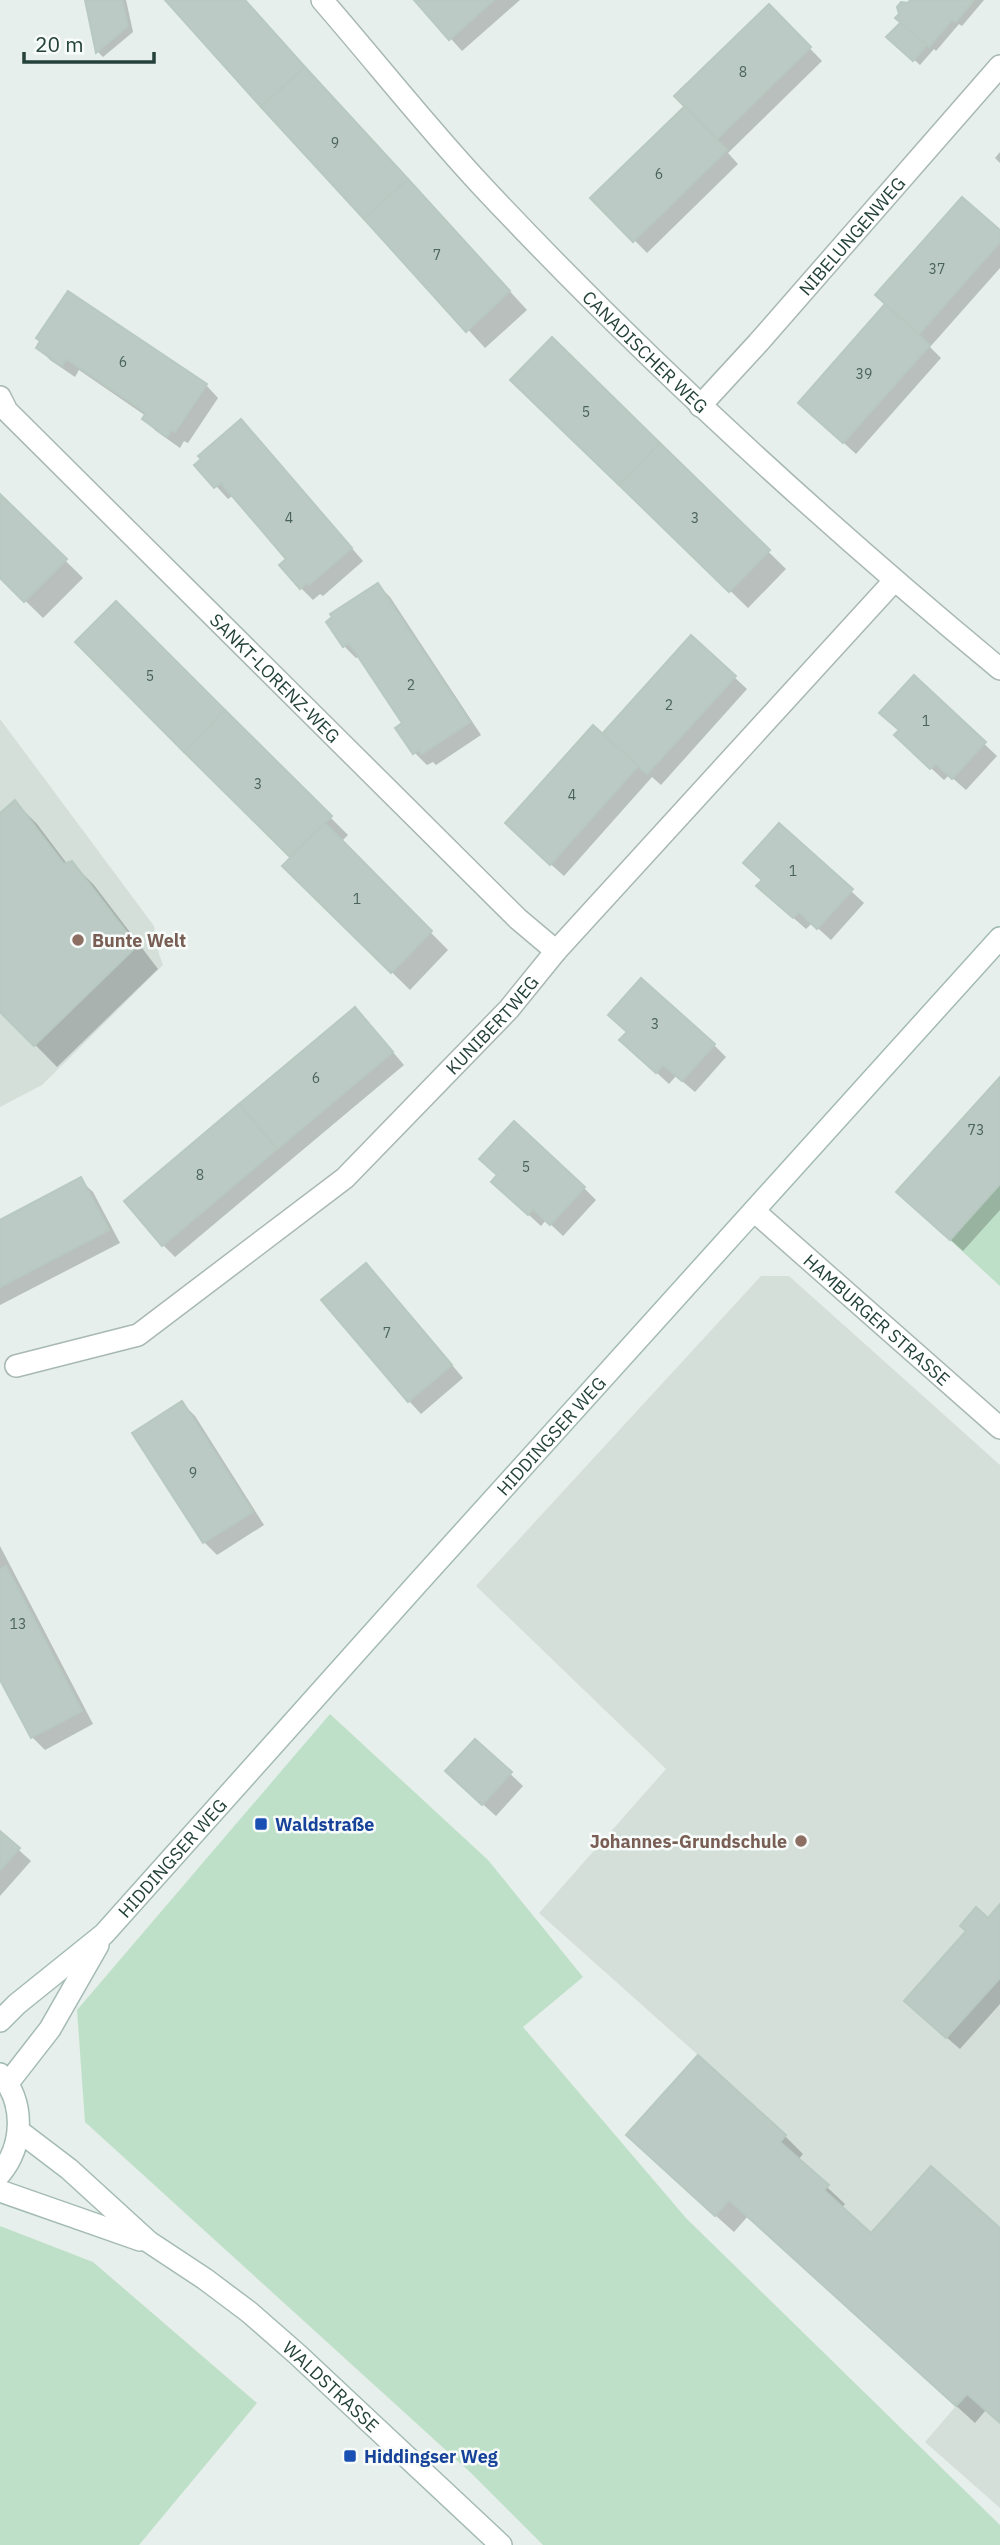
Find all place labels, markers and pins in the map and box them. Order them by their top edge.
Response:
place label: Bunte Welt [92,929,186,952]
marker: Bunte Welt [70,932,86,948]
place label: Waldstraße [275,1813,374,1836]
marker: Waldstraße [253,1816,269,1832]
place label: Johannes-Grundschule [590,1830,787,1853]
marker: Johannes-Grundschule [793,1833,809,1849]
place label: Hiddingser Weg [364,2445,498,2468]
marker: Hiddingser Weg [342,2448,358,2464]

